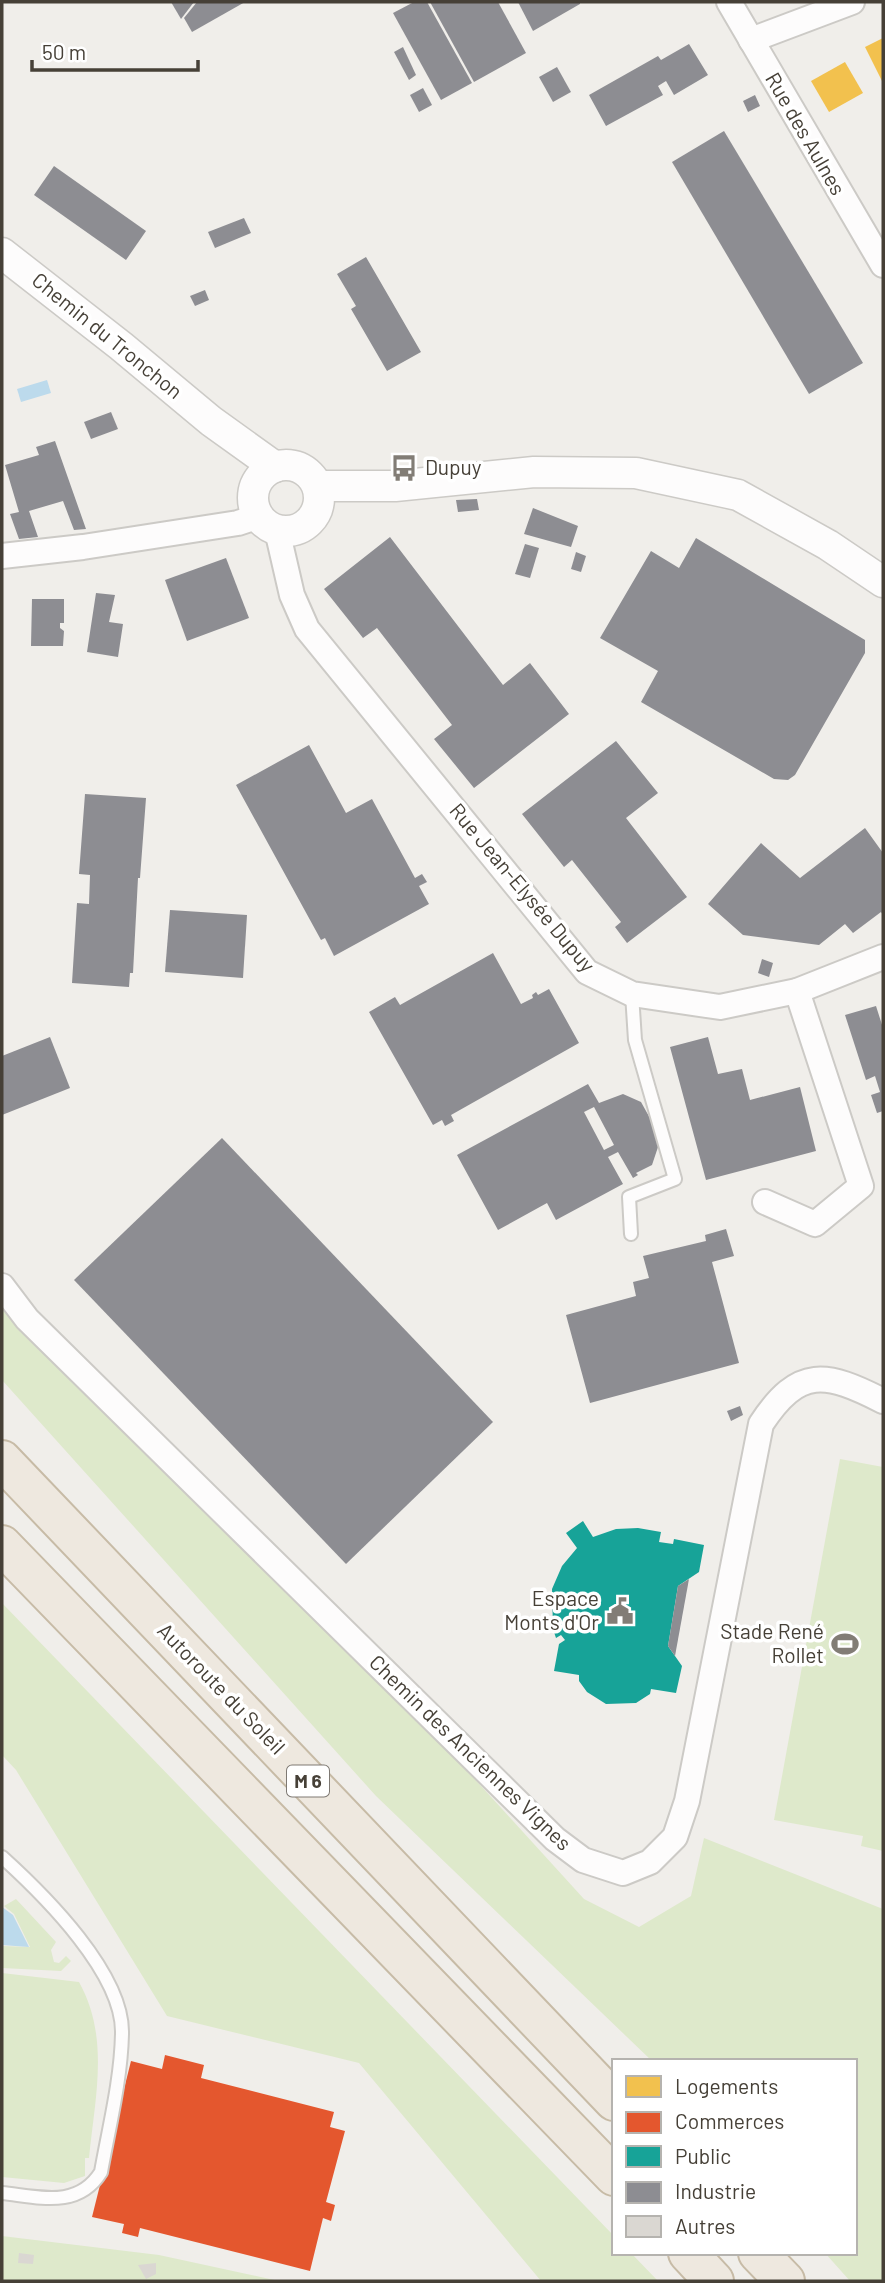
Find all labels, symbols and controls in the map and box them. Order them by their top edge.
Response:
scale bar [32,28,198,72]
text: 50 m [42,39,86,64]
street label: Rue des Aulnes [761,68,851,199]
street label: Chemin du Tronchon [28,267,188,403]
bus stop icon: Dupuy [389,453,419,483]
place label: Dupuy [425,454,482,479]
street label: Rue Jean-Elysée Dupuy [445,798,601,977]
place label: Espace Monts d'Or [504,1585,599,1634]
public building icon: Espace Monts d'Or [605,1596,635,1626]
street label: Autoroute du Soleil [153,1617,291,1759]
place label: Stade René Rollet [720,1618,824,1667]
sports icon: Stade René Rollet [830,1629,860,1659]
street label: Chemin des Anciennes Vignes [365,1649,577,1855]
road number: M 6 [287,1765,329,1796]
legend [612,2059,857,2255]
text: Logements [675,2073,778,2098]
text: Commerces [675,2108,784,2133]
text: Public [675,2143,731,2168]
text: Industrie [675,2178,756,2203]
text: Autres [675,2213,735,2238]

